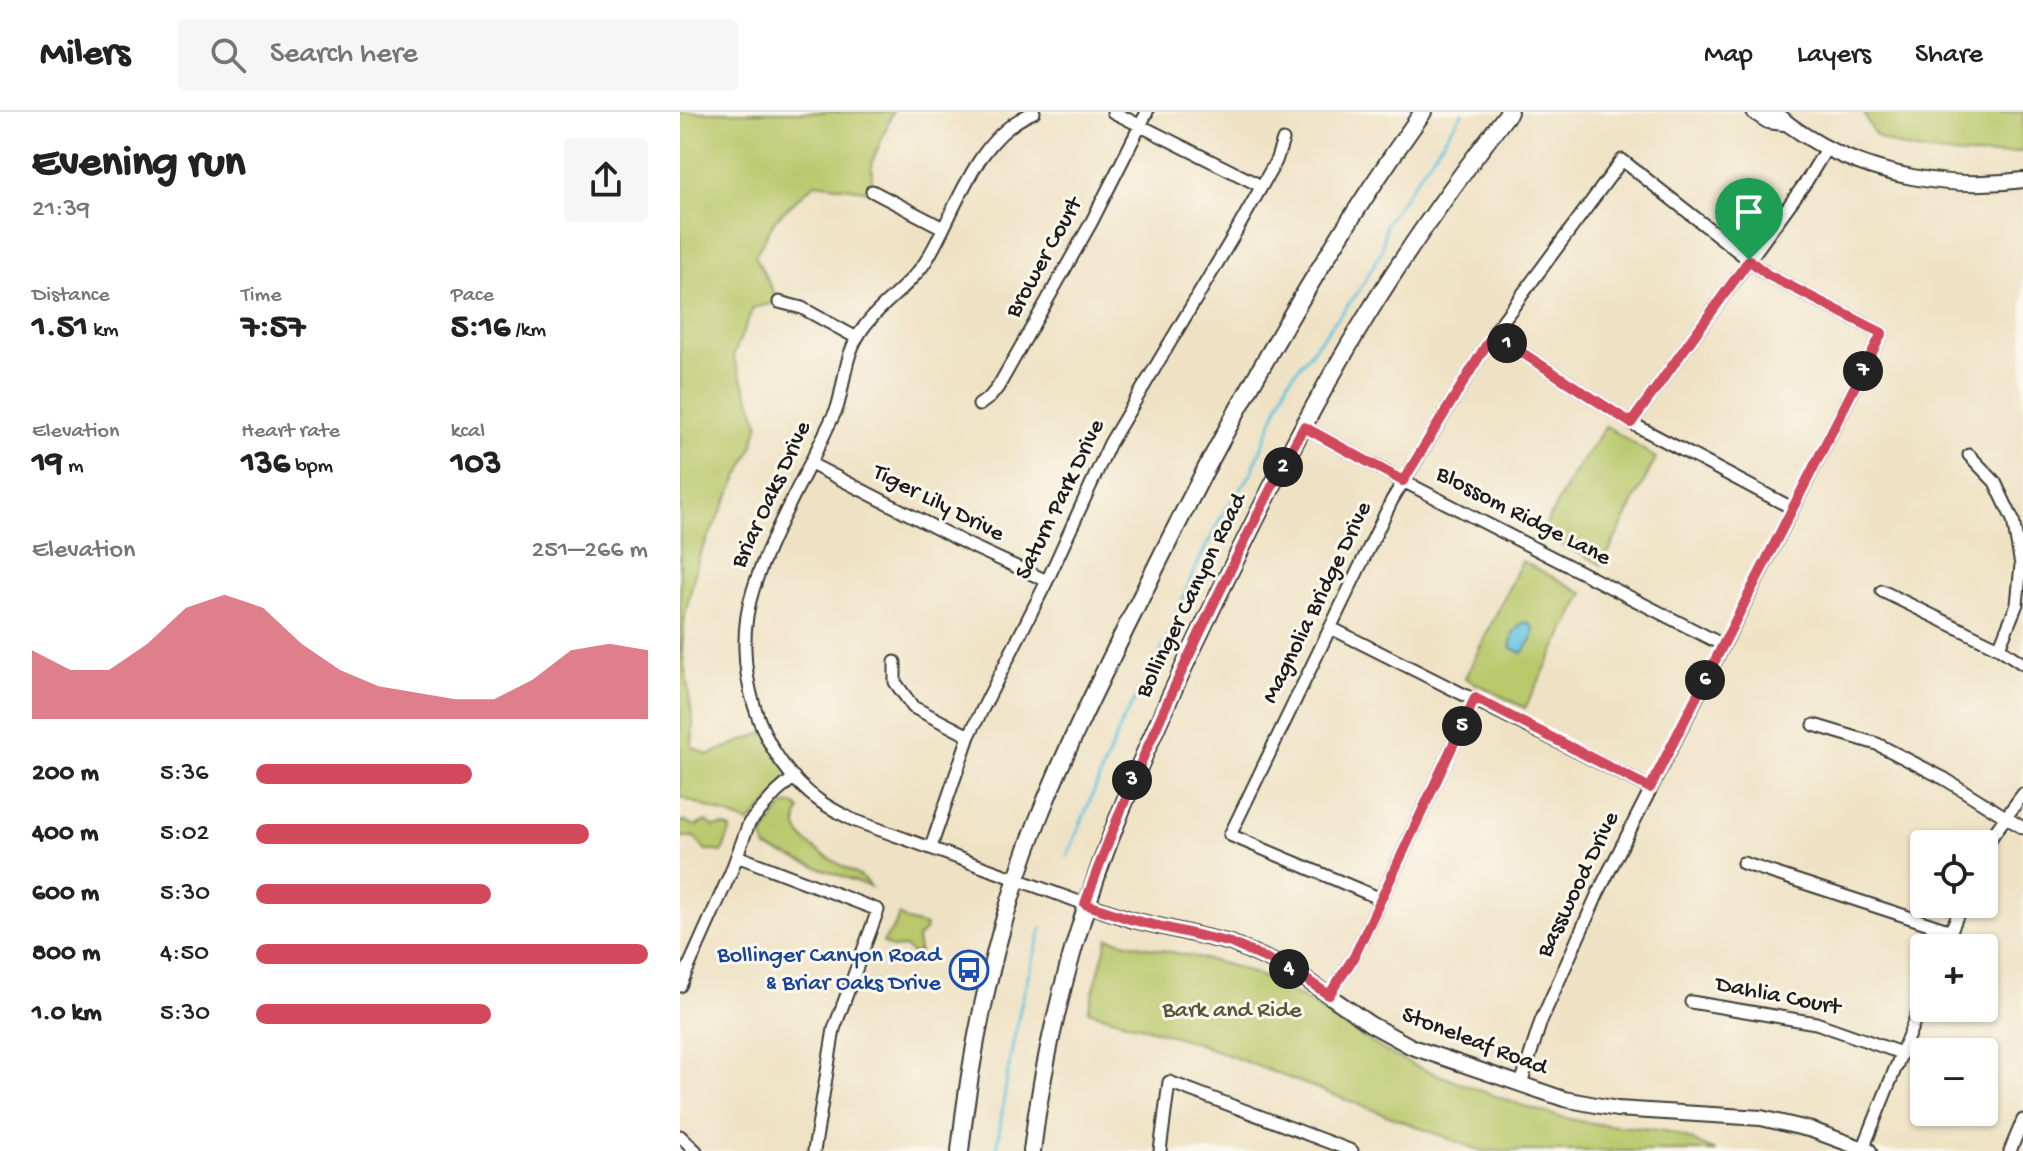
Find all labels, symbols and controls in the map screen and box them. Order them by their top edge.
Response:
search box [178,19,738,91]
text: Milers [40,33,130,77]
icon: search [206,33,250,77]
text: Search here [270,38,418,73]
text: Map [1704,39,1753,72]
text: Layers [1797,39,1871,72]
text: Share [1915,39,1983,72]
button: share [564,138,648,222]
text: Evening run [32,139,245,191]
pin [1715,178,1783,260]
icon: arrive [1727,190,1771,234]
street label: Brower Court [999,191,1091,324]
text: 21:39 [32,195,90,226]
text: Distance [32,283,110,309]
text: Time [241,283,282,309]
text: Pace [451,283,494,309]
text: 1.51 [32,309,88,349]
text: 7:57 [241,309,305,349]
text: 5:16 [451,309,510,349]
text: km [88,318,119,344]
text: /km [510,318,546,344]
pin: 1 [1487,323,1527,363]
text: 1 [1503,330,1511,356]
pin: 7 [1843,351,1883,391]
text: 7 [1857,358,1869,384]
street label: Saturn Park Drive [1010,415,1113,585]
street label: Briar Oaks Drive [725,416,819,574]
text: Elevation [32,419,119,445]
text: Heart rate [241,419,340,445]
text: kcal [451,419,485,445]
text: 19 [32,445,63,485]
text: 136 [241,445,290,485]
text: 103 [451,445,501,485]
pin: 2 [1263,447,1303,487]
text: m [63,454,84,480]
text: bpm [290,454,333,480]
text: 2 [1278,454,1288,480]
street label: Tiger Lily Drive [866,458,1009,550]
street label: Blossom Ridge Lane [1430,460,1616,574]
street label: Bollinger Canyon Road [1130,487,1255,704]
street label: Magnolia Bridge Drive [1257,497,1380,709]
text: Elevation [32,536,135,567]
text: 251–266 m [531,536,648,567]
pin: 6 [1685,660,1725,700]
text: 6 [1699,667,1711,693]
pin: 5 [1442,706,1482,746]
text: 5 [1456,713,1468,739]
text: 200 m [32,759,99,790]
text: 5:36 [160,759,209,790]
pin: 3 [1112,760,1152,800]
text: 3 [1126,767,1138,793]
street label: Basswood Drive [1531,807,1627,964]
text: 400 m [32,819,98,850]
text: 5:02 [160,819,209,850]
map controls [1910,830,1998,1126]
button: locate [1910,830,1998,918]
text: 600 m [32,879,99,910]
text: 5:30 [160,879,210,910]
button: + [1910,934,1998,1022]
text: 800 m [32,939,100,970]
text: 4:50 [160,939,209,970]
place label: Bollinger Canyon Road & Briar Oaks Drive [716,942,943,999]
bus stop icon: Bollinger Canyon Road & Briar Oaks Drive [948,949,990,991]
pin: 4 [1269,949,1309,989]
text: 4 [1284,956,1294,982]
street label: Dahlia Court [1711,970,1845,1024]
park label: Bark and Ride [1161,997,1302,1026]
text: 1.0 km [32,999,102,1030]
text: 5:30 [160,999,210,1030]
street label: Stoneleaf Road [1397,1001,1553,1084]
button: − [1910,1038,1998,1126]

